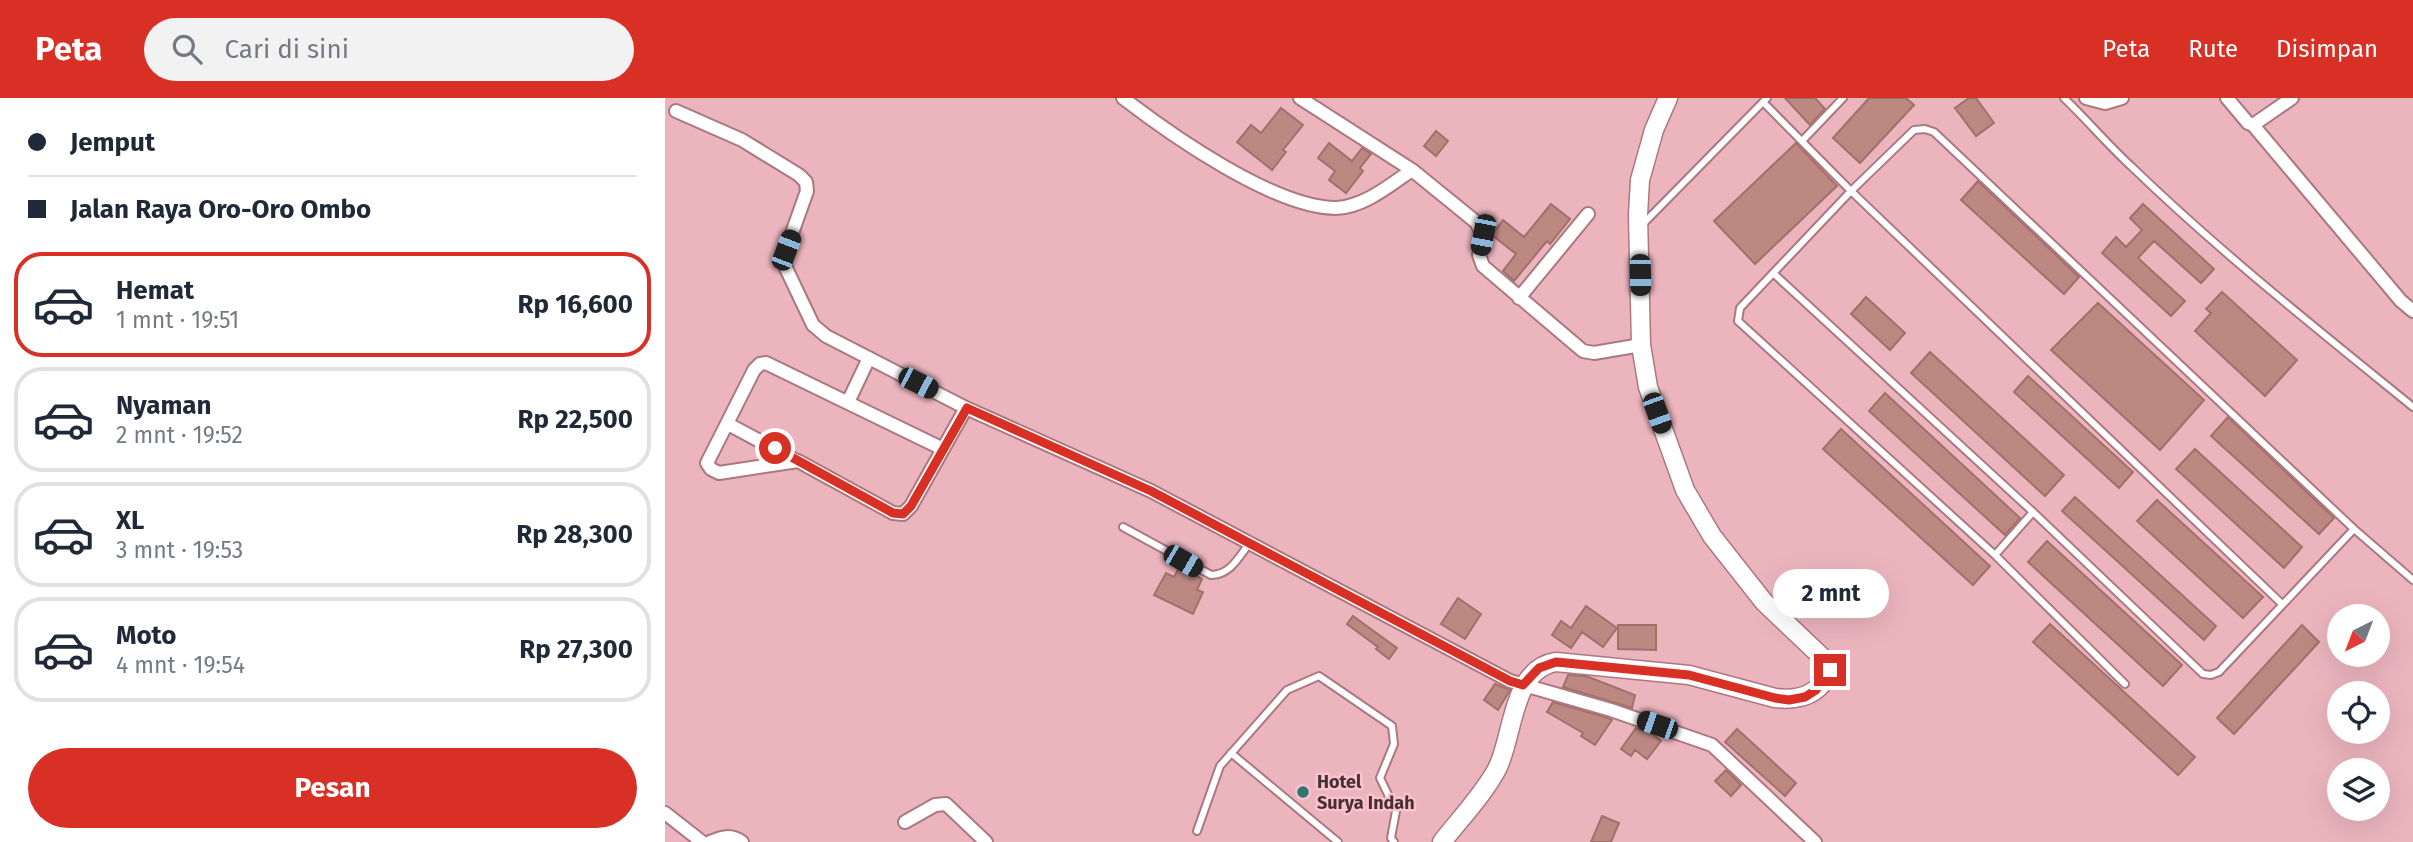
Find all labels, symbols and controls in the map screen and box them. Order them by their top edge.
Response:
search box [144,18,634,81]
text: Peta [35,29,102,69]
icon: search [168,30,206,68]
text: Cari di sini [224,34,349,65]
text: Peta [2102,35,2150,63]
text: Rute [2188,35,2238,63]
text: Disimpan [2276,35,2378,63]
text: Jemput [70,127,155,158]
text: Jalan Raya Oro-Oro Ombo [70,194,371,225]
car [1469,212,1498,258]
car [769,227,804,273]
car [1630,254,1651,296]
icon: car [32,273,95,336]
text: Hemat [116,275,194,306]
text: Rp 16,600 [517,289,633,320]
text: 1 mnt · 19:51 [116,306,239,334]
car [895,364,942,402]
icon: car [32,388,95,451]
text: Nyaman [116,390,212,421]
car [1640,390,1675,436]
text: Rp 22,500 [518,404,633,435]
text: 2 mnt · 19:52 [116,421,243,449]
route start [759,432,791,464]
icon: car [32,503,95,566]
text: XL [116,505,144,536]
text: Rp 28,300 [516,519,633,550]
text: 3 mnt · 19:53 [116,536,243,564]
car [1160,541,1207,581]
callout: 2 mnt [1772,568,1888,618]
text: 2 mnt [1802,579,1860,607]
north arrow [2327,604,2391,667]
map controls [2327,604,2390,821]
icon: car [32,618,95,681]
text: Moto [116,620,176,651]
text: Rp 27,300 [519,634,633,665]
text: 4 mnt · 19:54 [116,651,245,679]
route end [1814,654,1846,686]
button: locate [2327,681,2390,744]
car [1634,708,1681,742]
button: Pesan [28,748,637,828]
button: layers [2327,758,2390,821]
place label: Hotel Surya Indah [1317,771,1415,814]
marker: Hotel Surya Indah [1295,784,1311,800]

